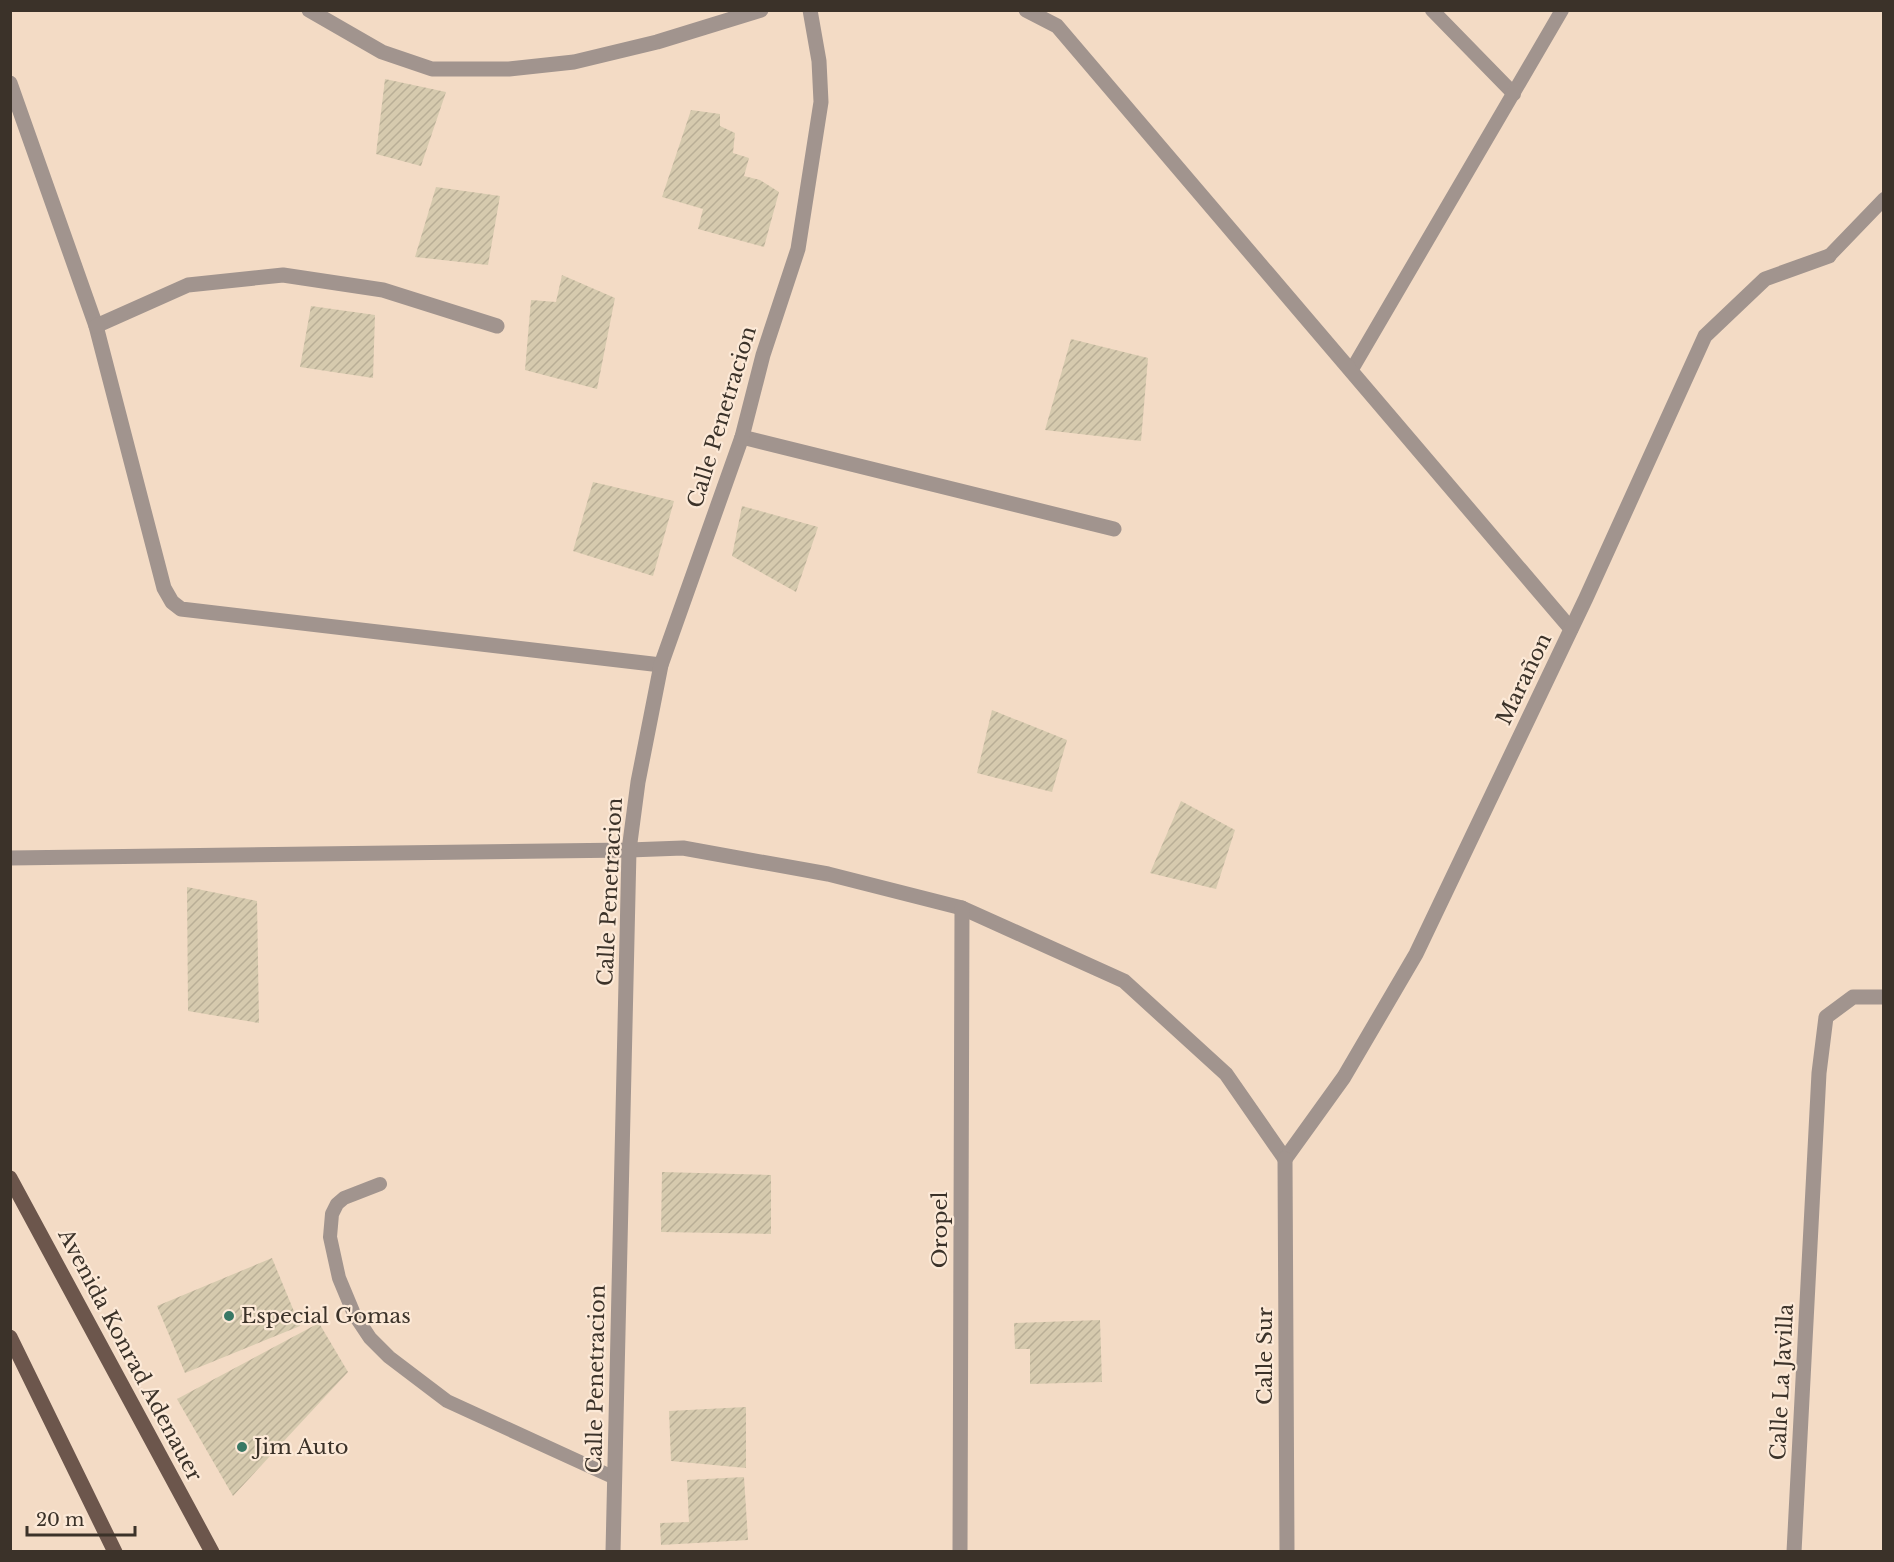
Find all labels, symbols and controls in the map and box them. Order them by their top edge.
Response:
street label: Calle Penetracion [682,323,762,511]
street label: Marañon [1491,629,1557,729]
street label: Calle Penetracion [592,797,628,987]
street label: Oropel [927,1192,953,1268]
street label: Avenida Konrad Adenauer [52,1224,208,1486]
street label: Calle Penetracion [581,1284,611,1474]
place label: Especial Gomas [241,1303,411,1329]
street label: Calle La Javilla [1765,1303,1799,1461]
street label: Calle Sur [1252,1307,1278,1405]
marker: Especial Gomas [222,1309,236,1323]
place label: Jim Auto [251,1434,349,1460]
marker: Jim Auto [235,1440,249,1454]
scale bar [27,1499,135,1537]
text: 20 m [36,1509,84,1531]

